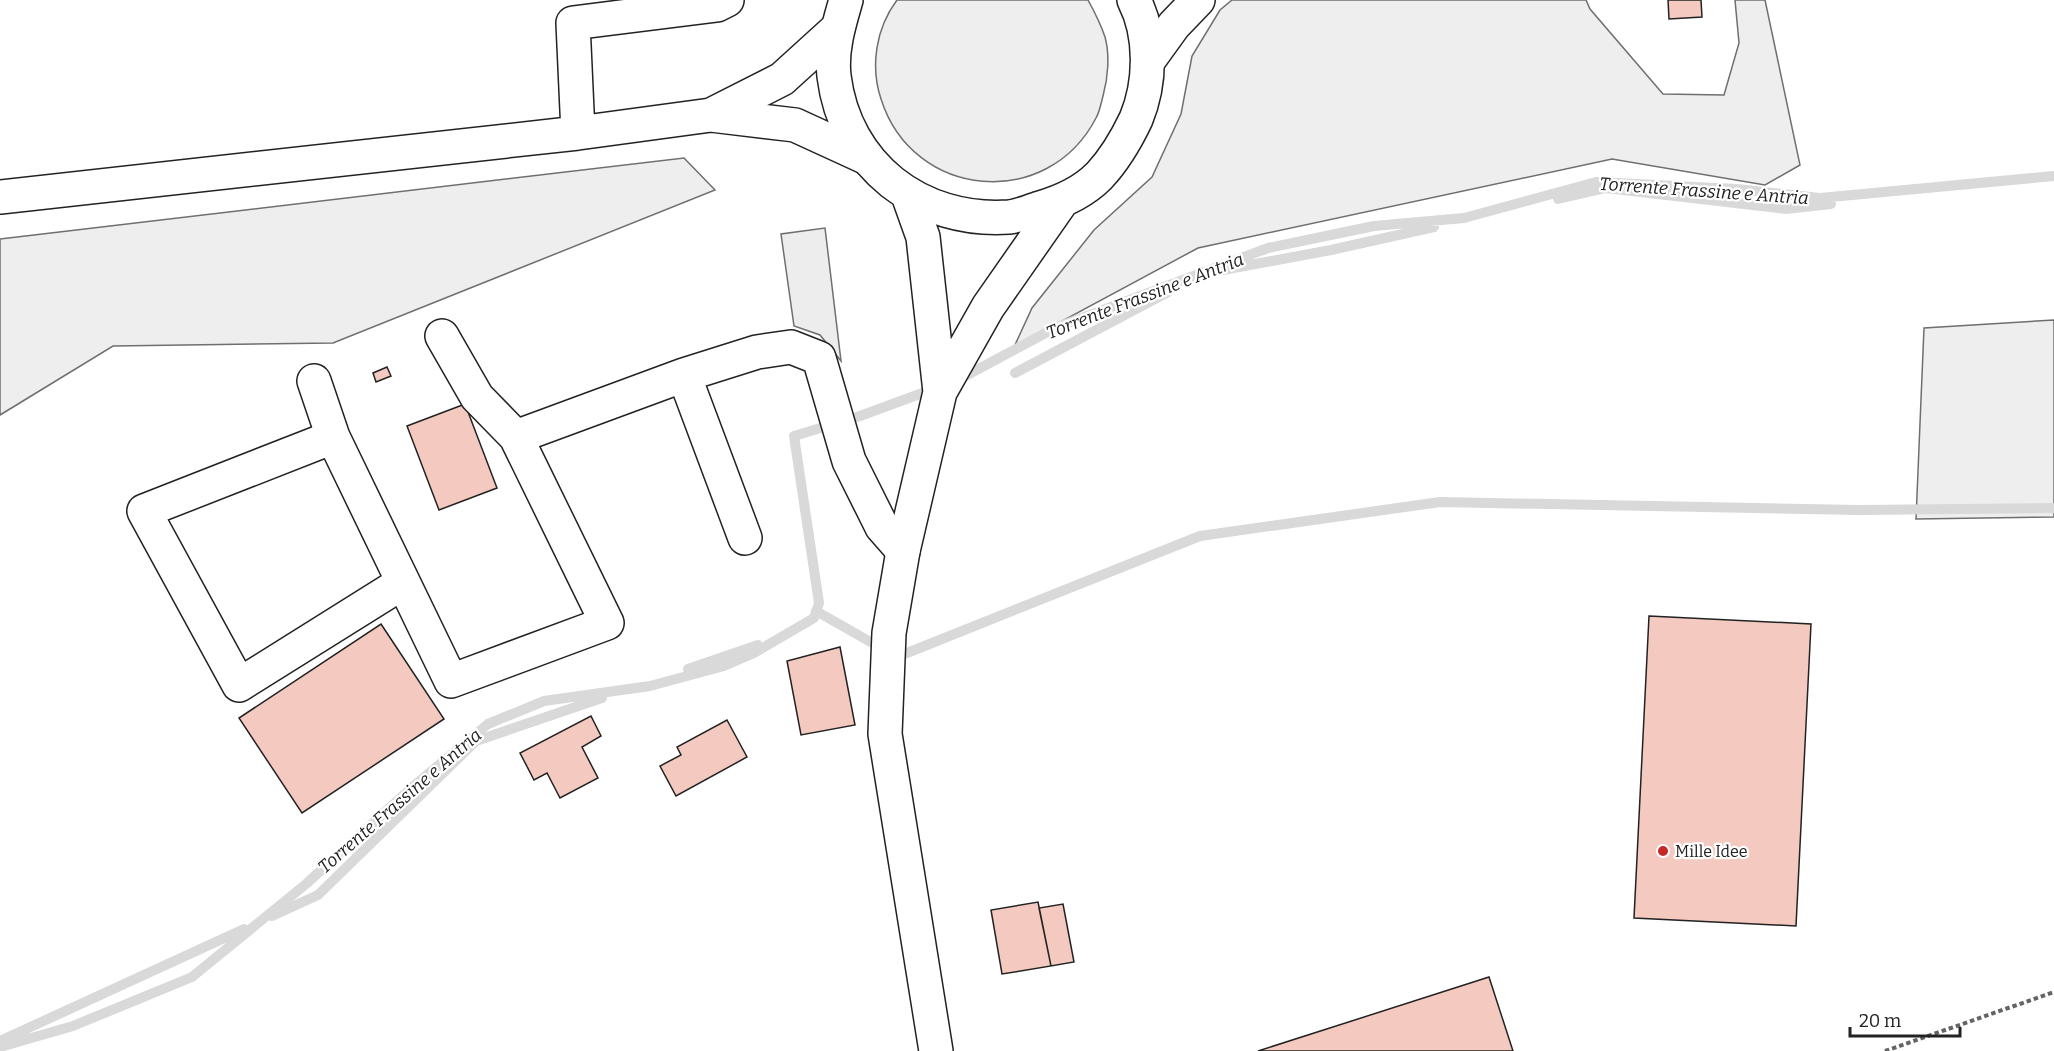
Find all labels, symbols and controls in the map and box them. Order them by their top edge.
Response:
water label: Torrente Frassine e Antria [1599,173,1809,209]
water label: Torrente Frassine e Antria [1043,248,1247,344]
water label: Torrente Frassine e Antria [314,724,486,878]
place label: Mille Idee [1675,842,1748,861]
marker: Mille Idee [1656,844,1670,858]
scale bar [1850,1000,1960,1038]
text: 20 m [1859,1010,1901,1032]

